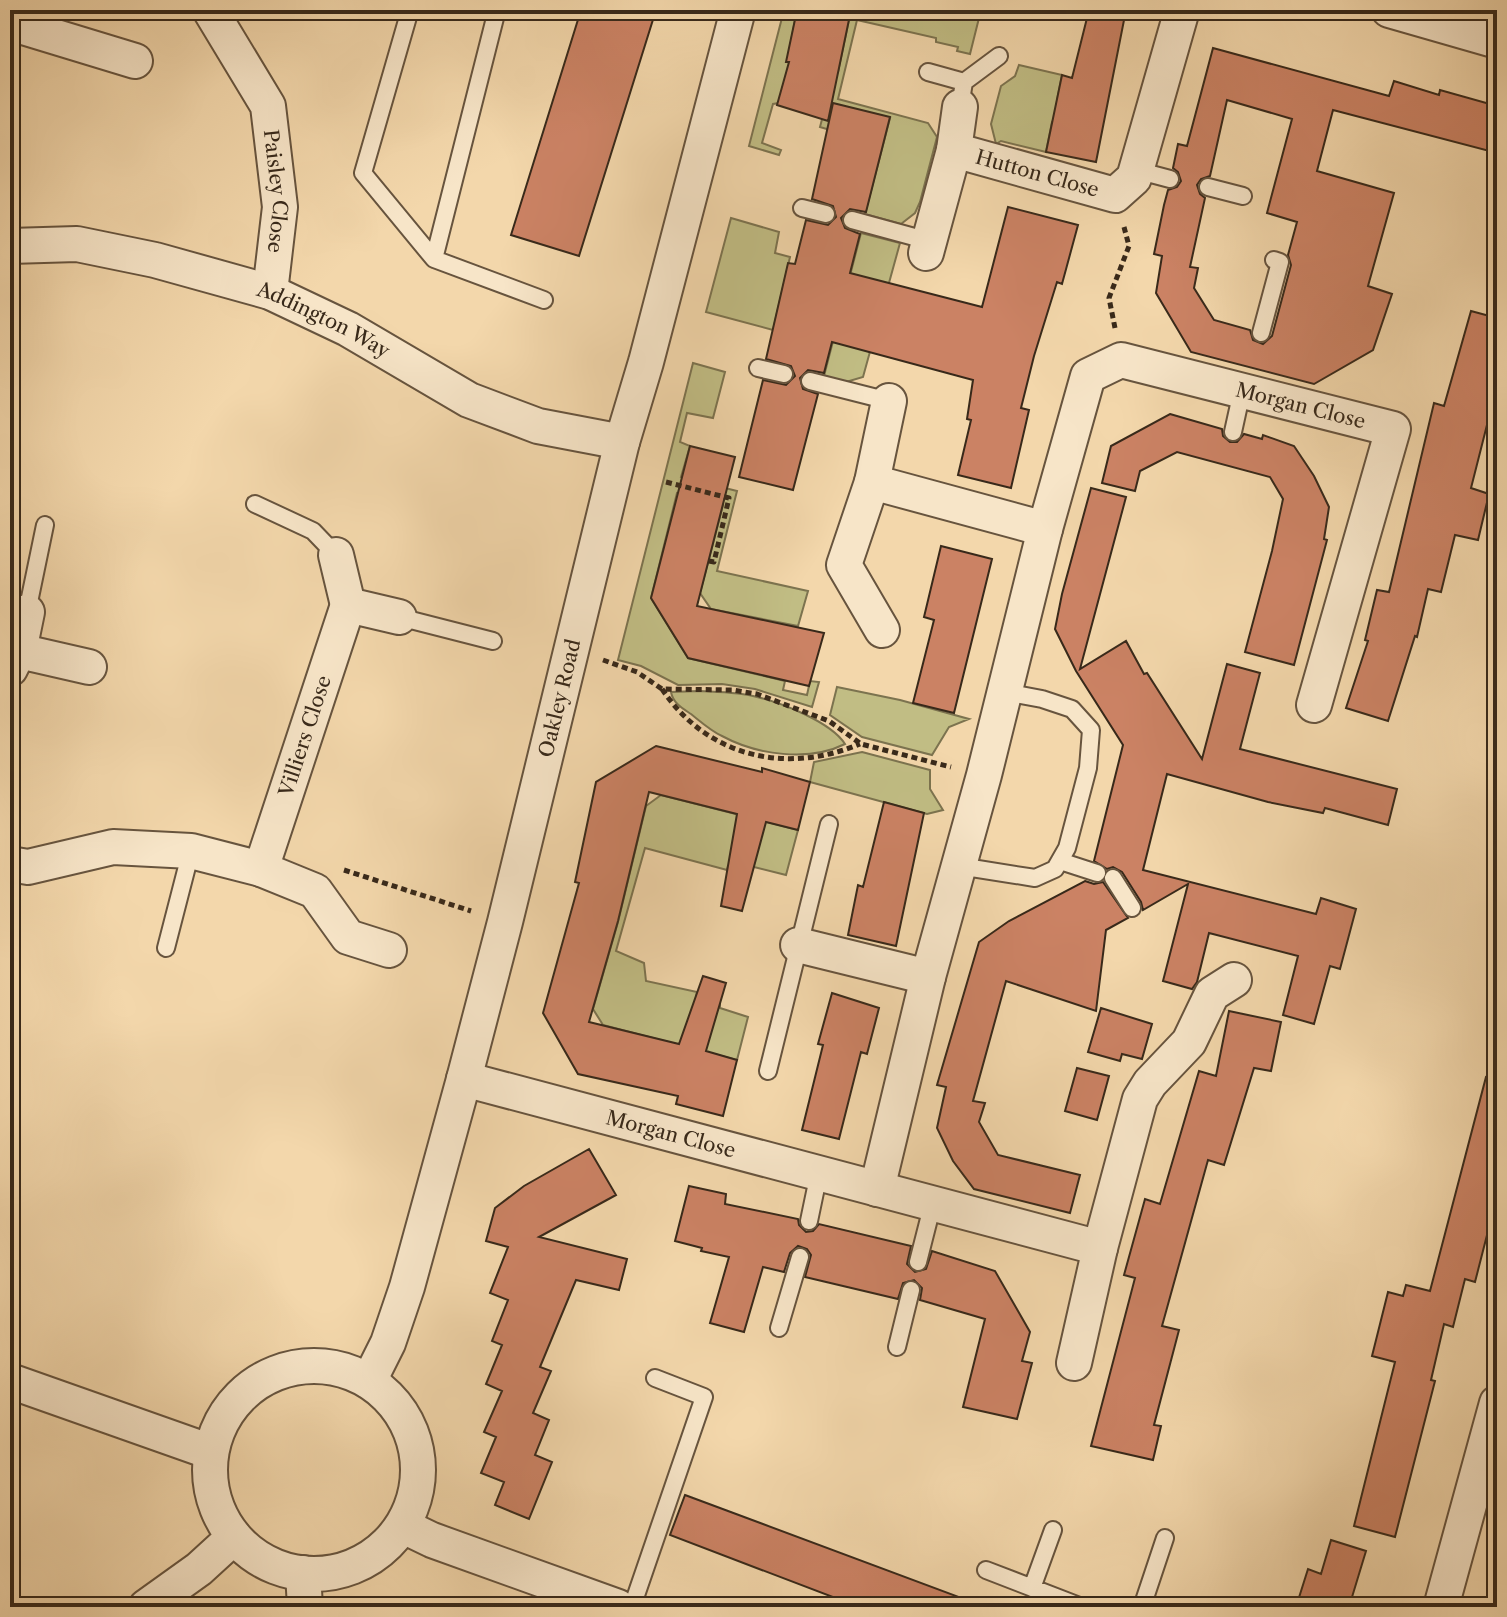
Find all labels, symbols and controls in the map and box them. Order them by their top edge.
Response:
street label: Paisley Close [259,128,293,254]
street label: Hutton Close [973,145,1102,202]
street label: Addington Way [253,277,395,363]
street label: Morgan Close [1233,378,1368,434]
street label: Oakley Road [534,637,586,760]
street label: Villiers Close [273,673,336,800]
street label: Morgan Close [604,1105,738,1163]

